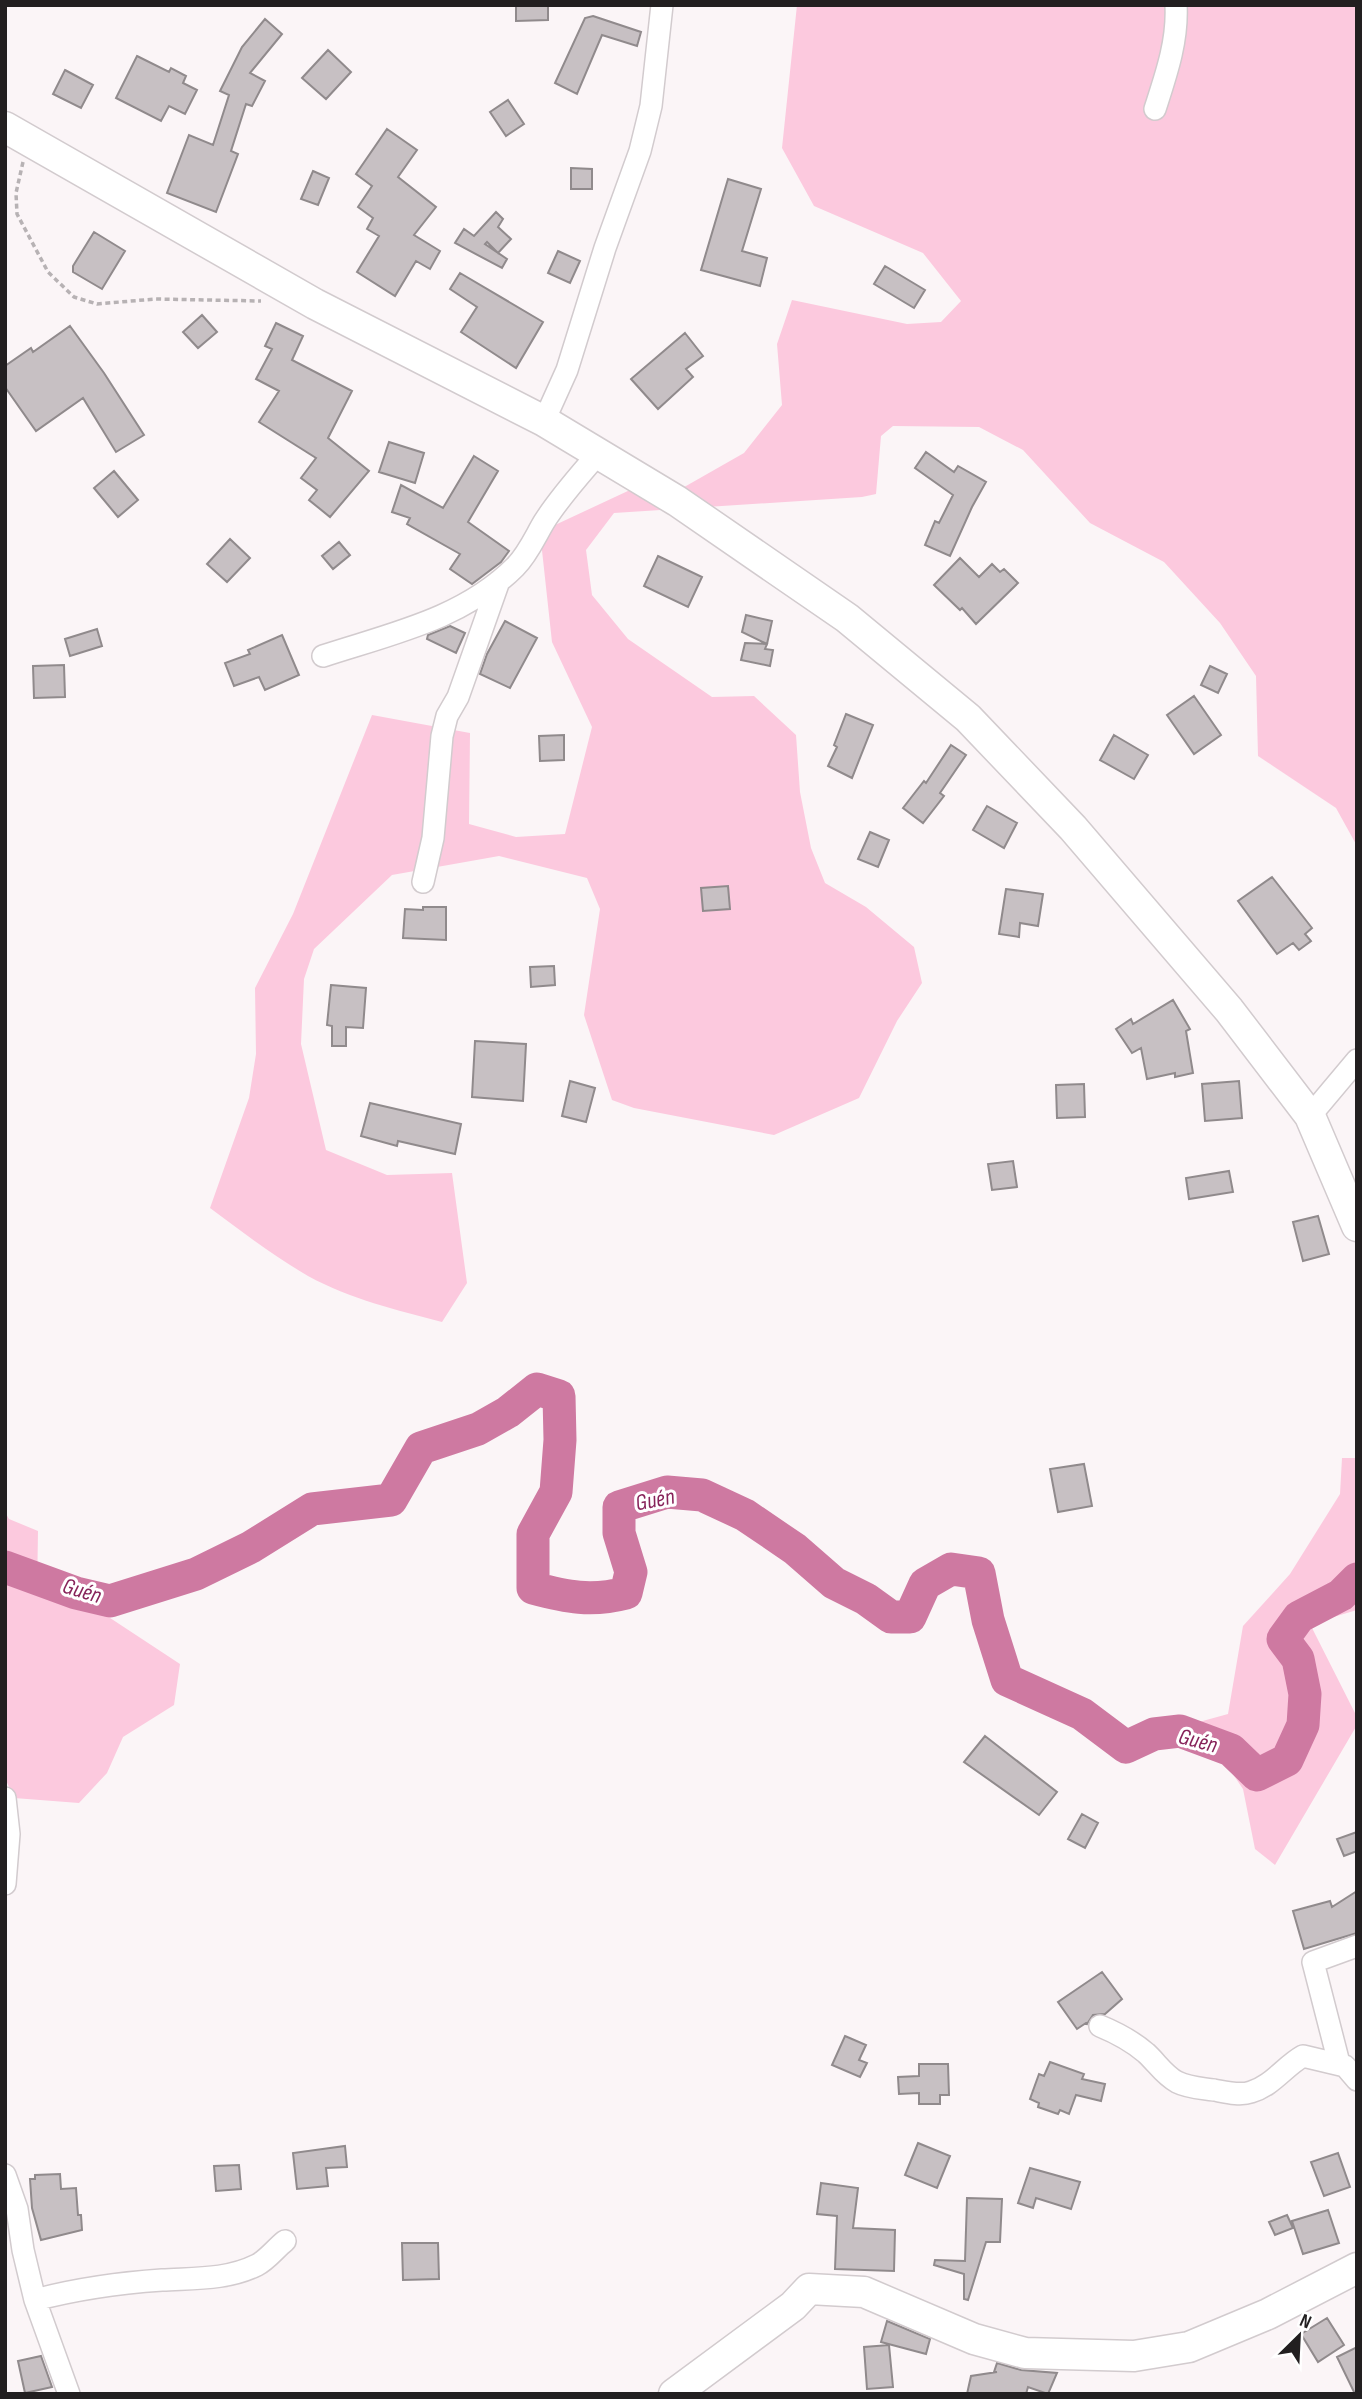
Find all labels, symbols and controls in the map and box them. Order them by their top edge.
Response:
water label: Guén [633,1482,677,1517]
water label: Guén [59,1572,105,1610]
water label: Guén [1175,1722,1221,1760]
north arrow [1264,2301,1334,2371]
text: N [1296,2309,1315,2334]

